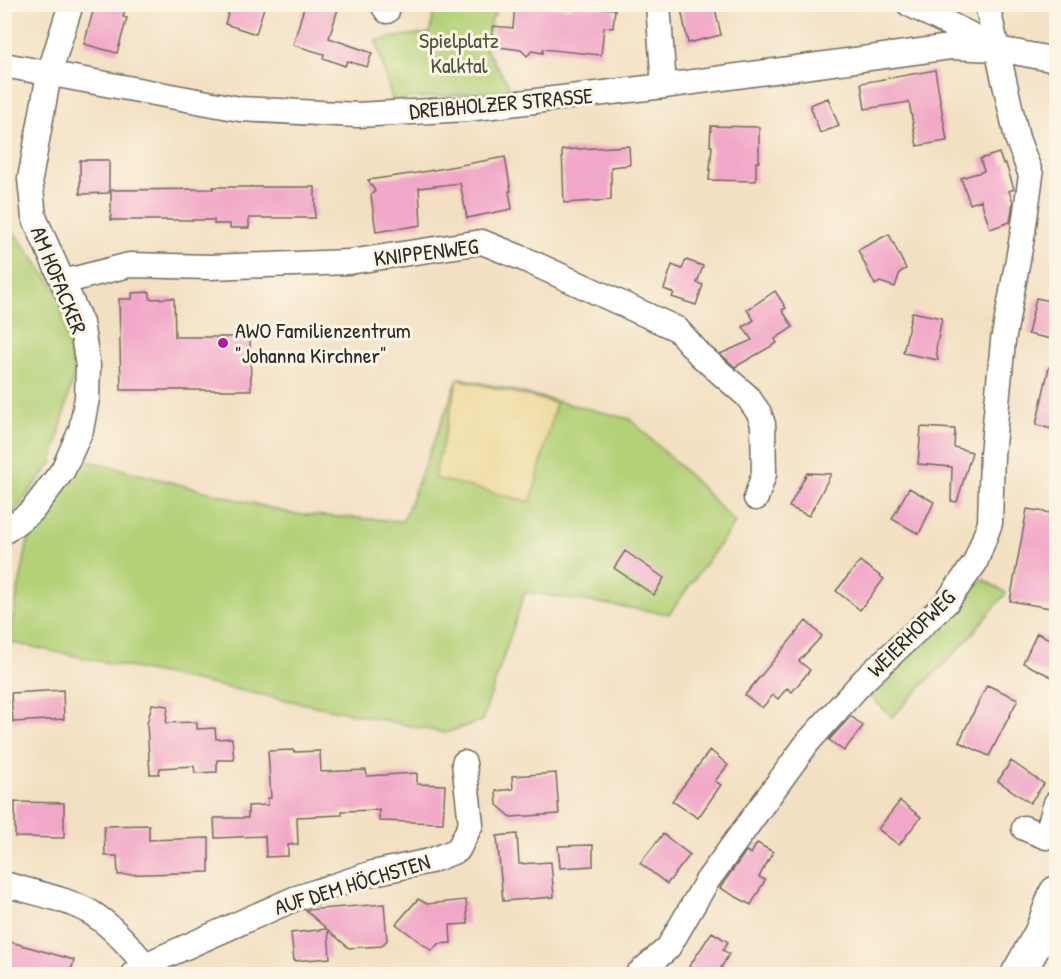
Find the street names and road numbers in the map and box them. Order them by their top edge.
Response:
street label: DREIBHOLZER STRASSE [408,80,594,126]
street label: AM HOFACKER [24,222,94,338]
street label: KNIPPENWEG [372,231,480,273]
street label: WEIERHOFWEG [861,582,962,683]
street label: AUF DEM HÖCHSTEN [271,846,433,922]

